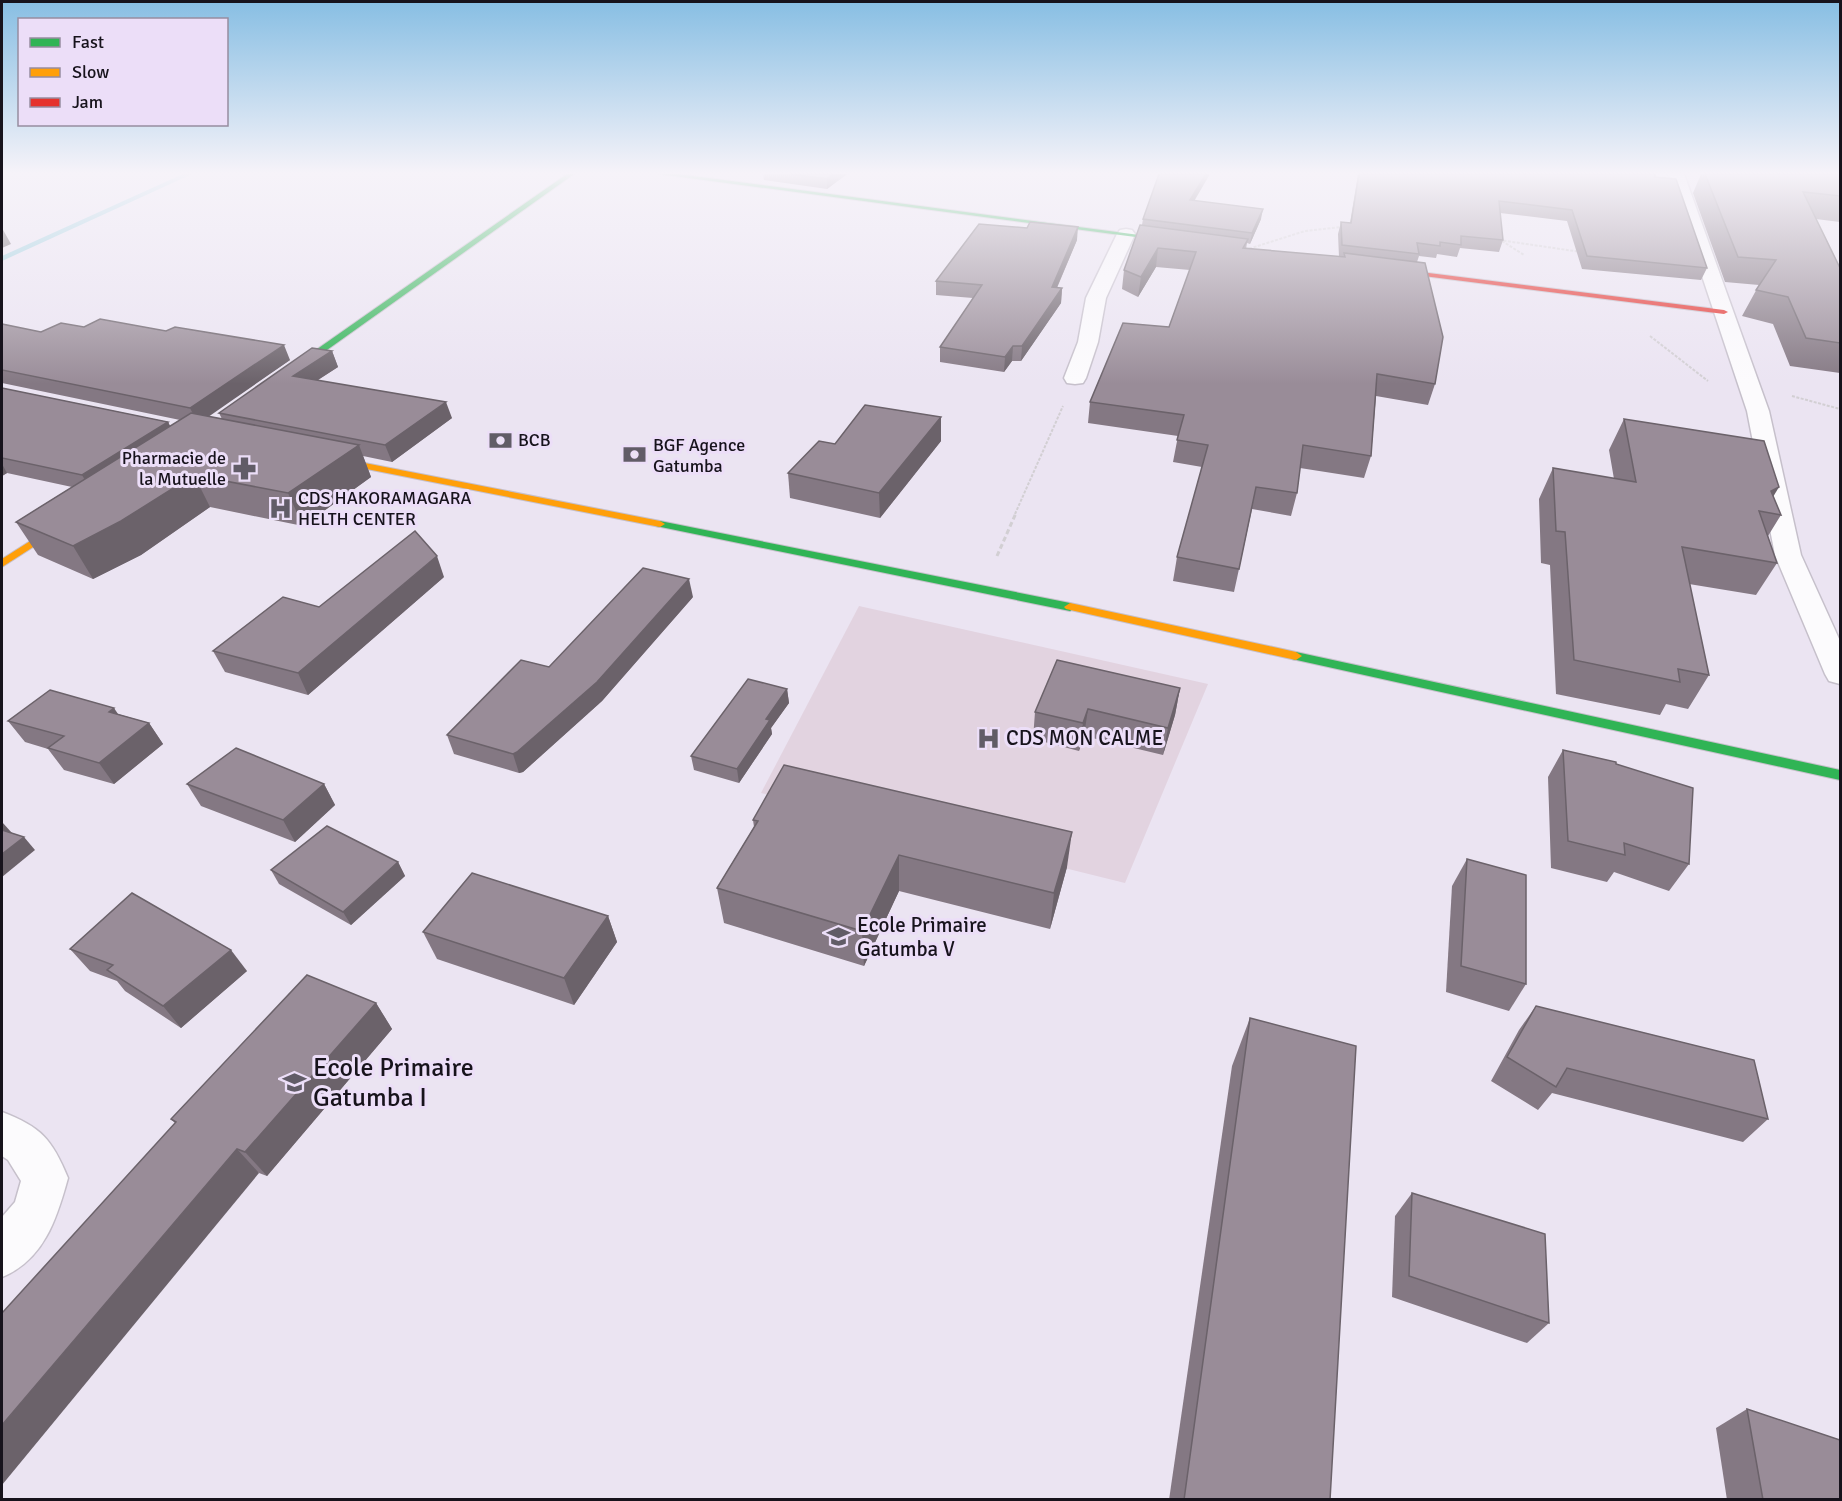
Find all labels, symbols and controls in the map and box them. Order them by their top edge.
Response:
legend [18,18,228,126]
text: Fast [72,31,104,53]
text: Slow [72,61,109,83]
text: Jam [72,91,103,113]
bank icon: BCB [487,427,513,453]
place label: BCB [518,429,551,451]
place label: BGF Agence Gatumba [653,434,745,477]
bank icon: BGF Agence Gatumba [622,442,648,468]
place label: Pharmacie de la Mutuelle [122,447,226,490]
pharmacy icon: Pharmacie de la Mutuelle [231,455,257,481]
place label: CDS HAKORAMAGARA HELTH CENTER [298,487,472,530]
hospital icon: CDS HAKORAMAGARA HELTH CENTER [267,495,293,521]
hospital icon: CDS MON CALME [975,725,1001,751]
place label: CDS MON CALME [1006,725,1163,751]
place label: Ecole Primaire Gatumba V [857,912,987,962]
school or university icon: Ecole Primaire Gatumba V [826,924,852,950]
place label: Ecole Primaire Gatumba I [313,1052,474,1114]
school or university icon: Ecole Primaire Gatumba I [282,1070,308,1096]

